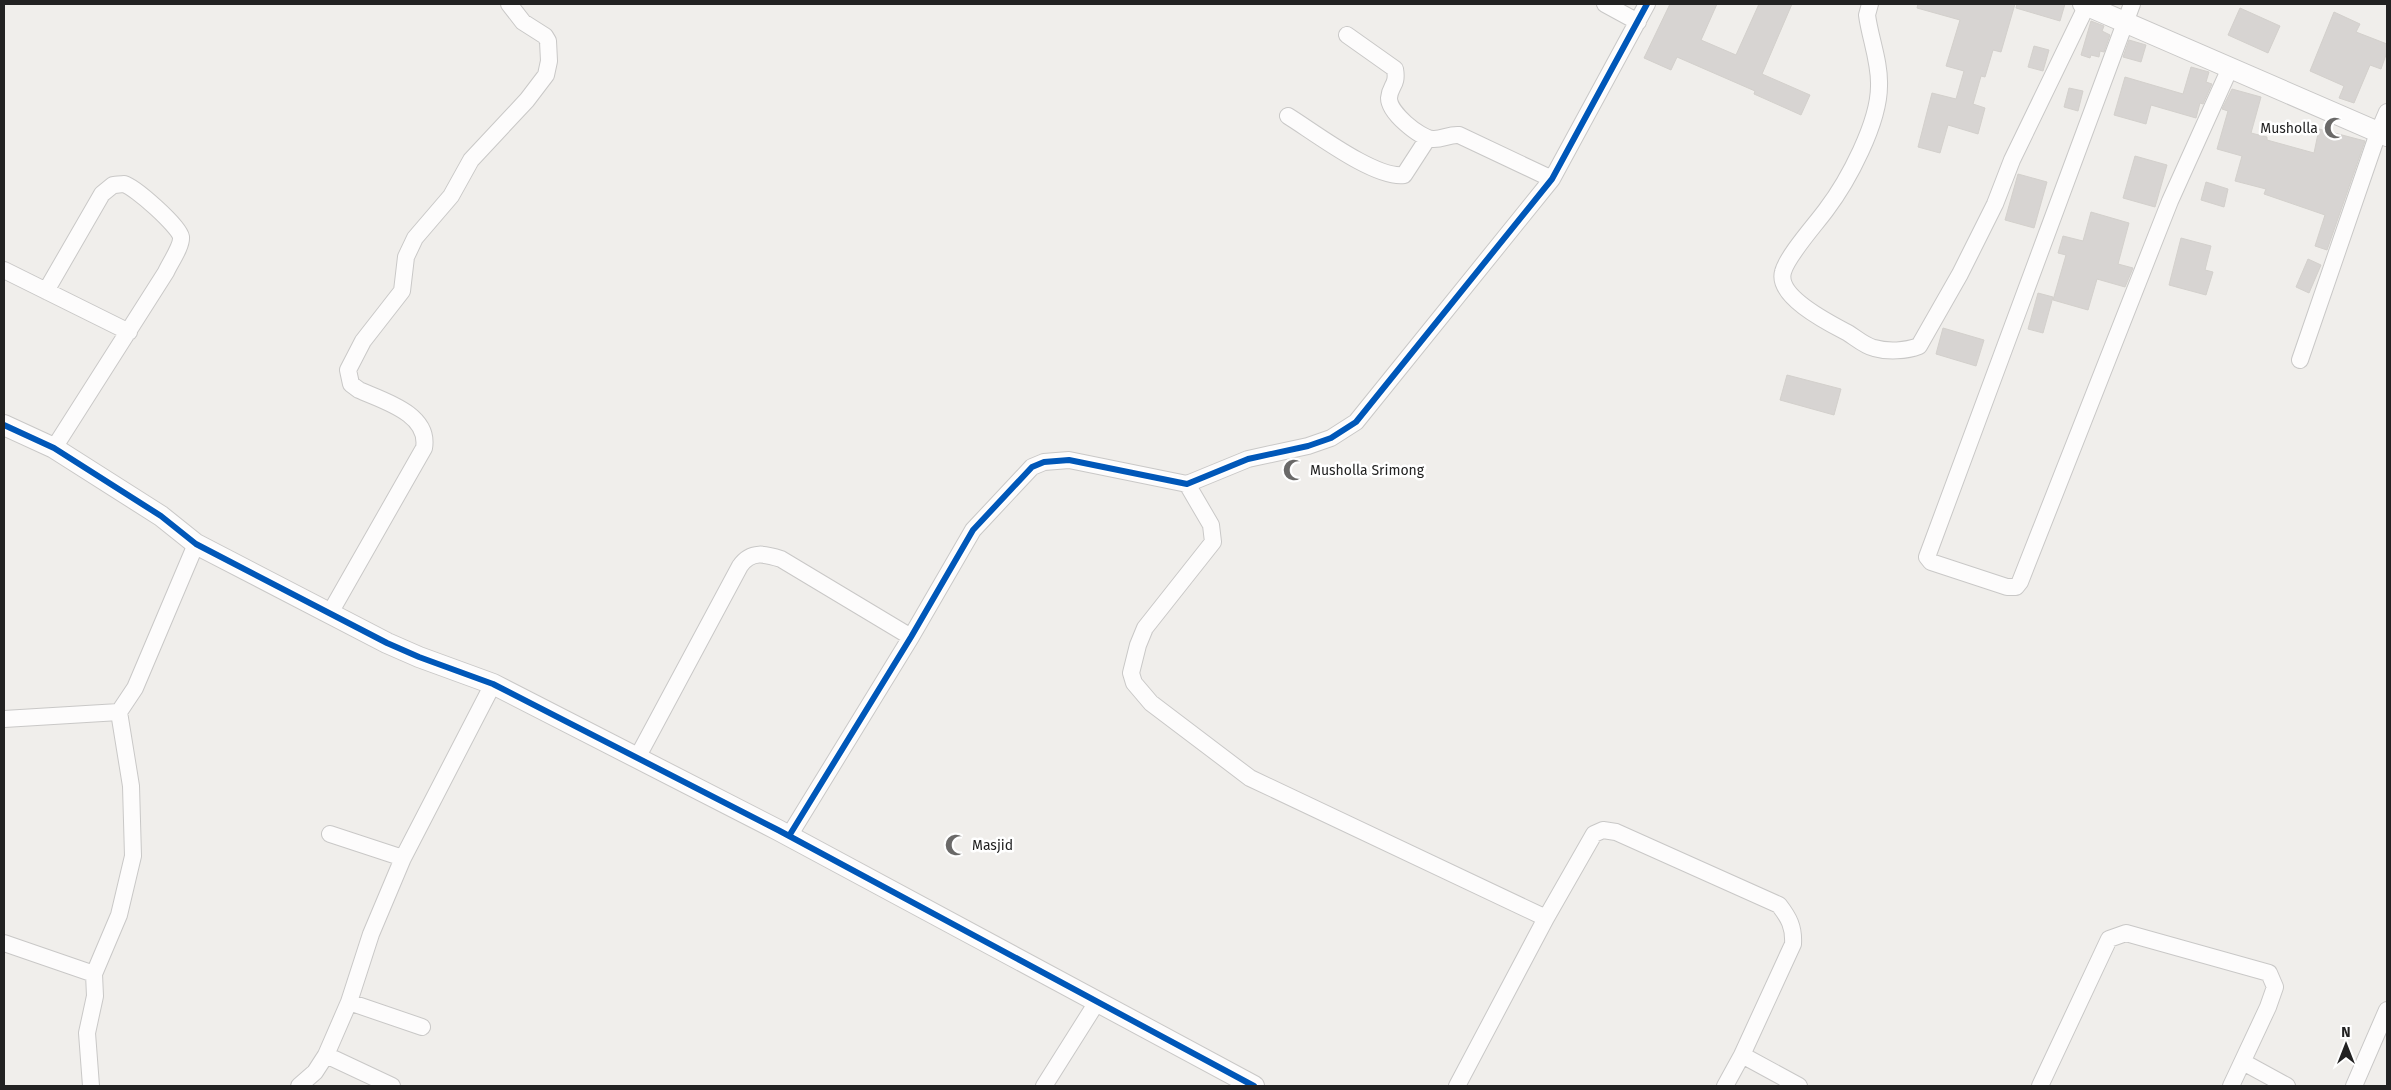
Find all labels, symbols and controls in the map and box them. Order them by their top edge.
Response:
mosque icon: Musholla [2322,115,2348,141]
place label: Musholla [2260,120,2318,137]
mosque icon: Musholla Srimong [1281,457,1307,483]
place label: Musholla Srimong [1310,462,1425,479]
mosque icon: Masjid [943,832,969,858]
place label: Masjid [972,837,1013,854]
north arrow [2321,1020,2371,1070]
text: N [2341,1024,2351,1041]

